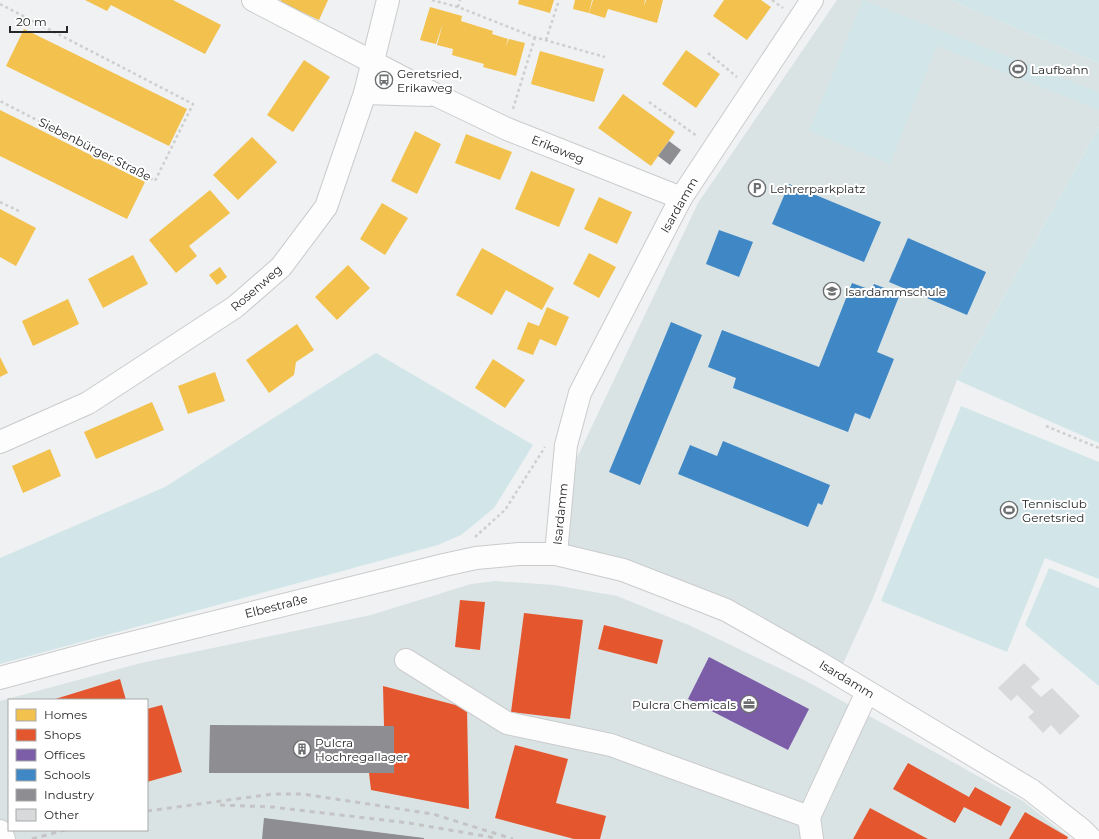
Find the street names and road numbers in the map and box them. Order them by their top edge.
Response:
street label: Siebenbürger Straße [36,114,154,184]
street label: Erikaweg [529,132,587,166]
street label: Isardamm [657,174,701,236]
street label: Rosenweg [227,262,285,314]
street label: Isardamm [549,482,571,546]
street label: Elbestraße [243,591,309,621]
street label: Isardamm [817,657,877,701]

